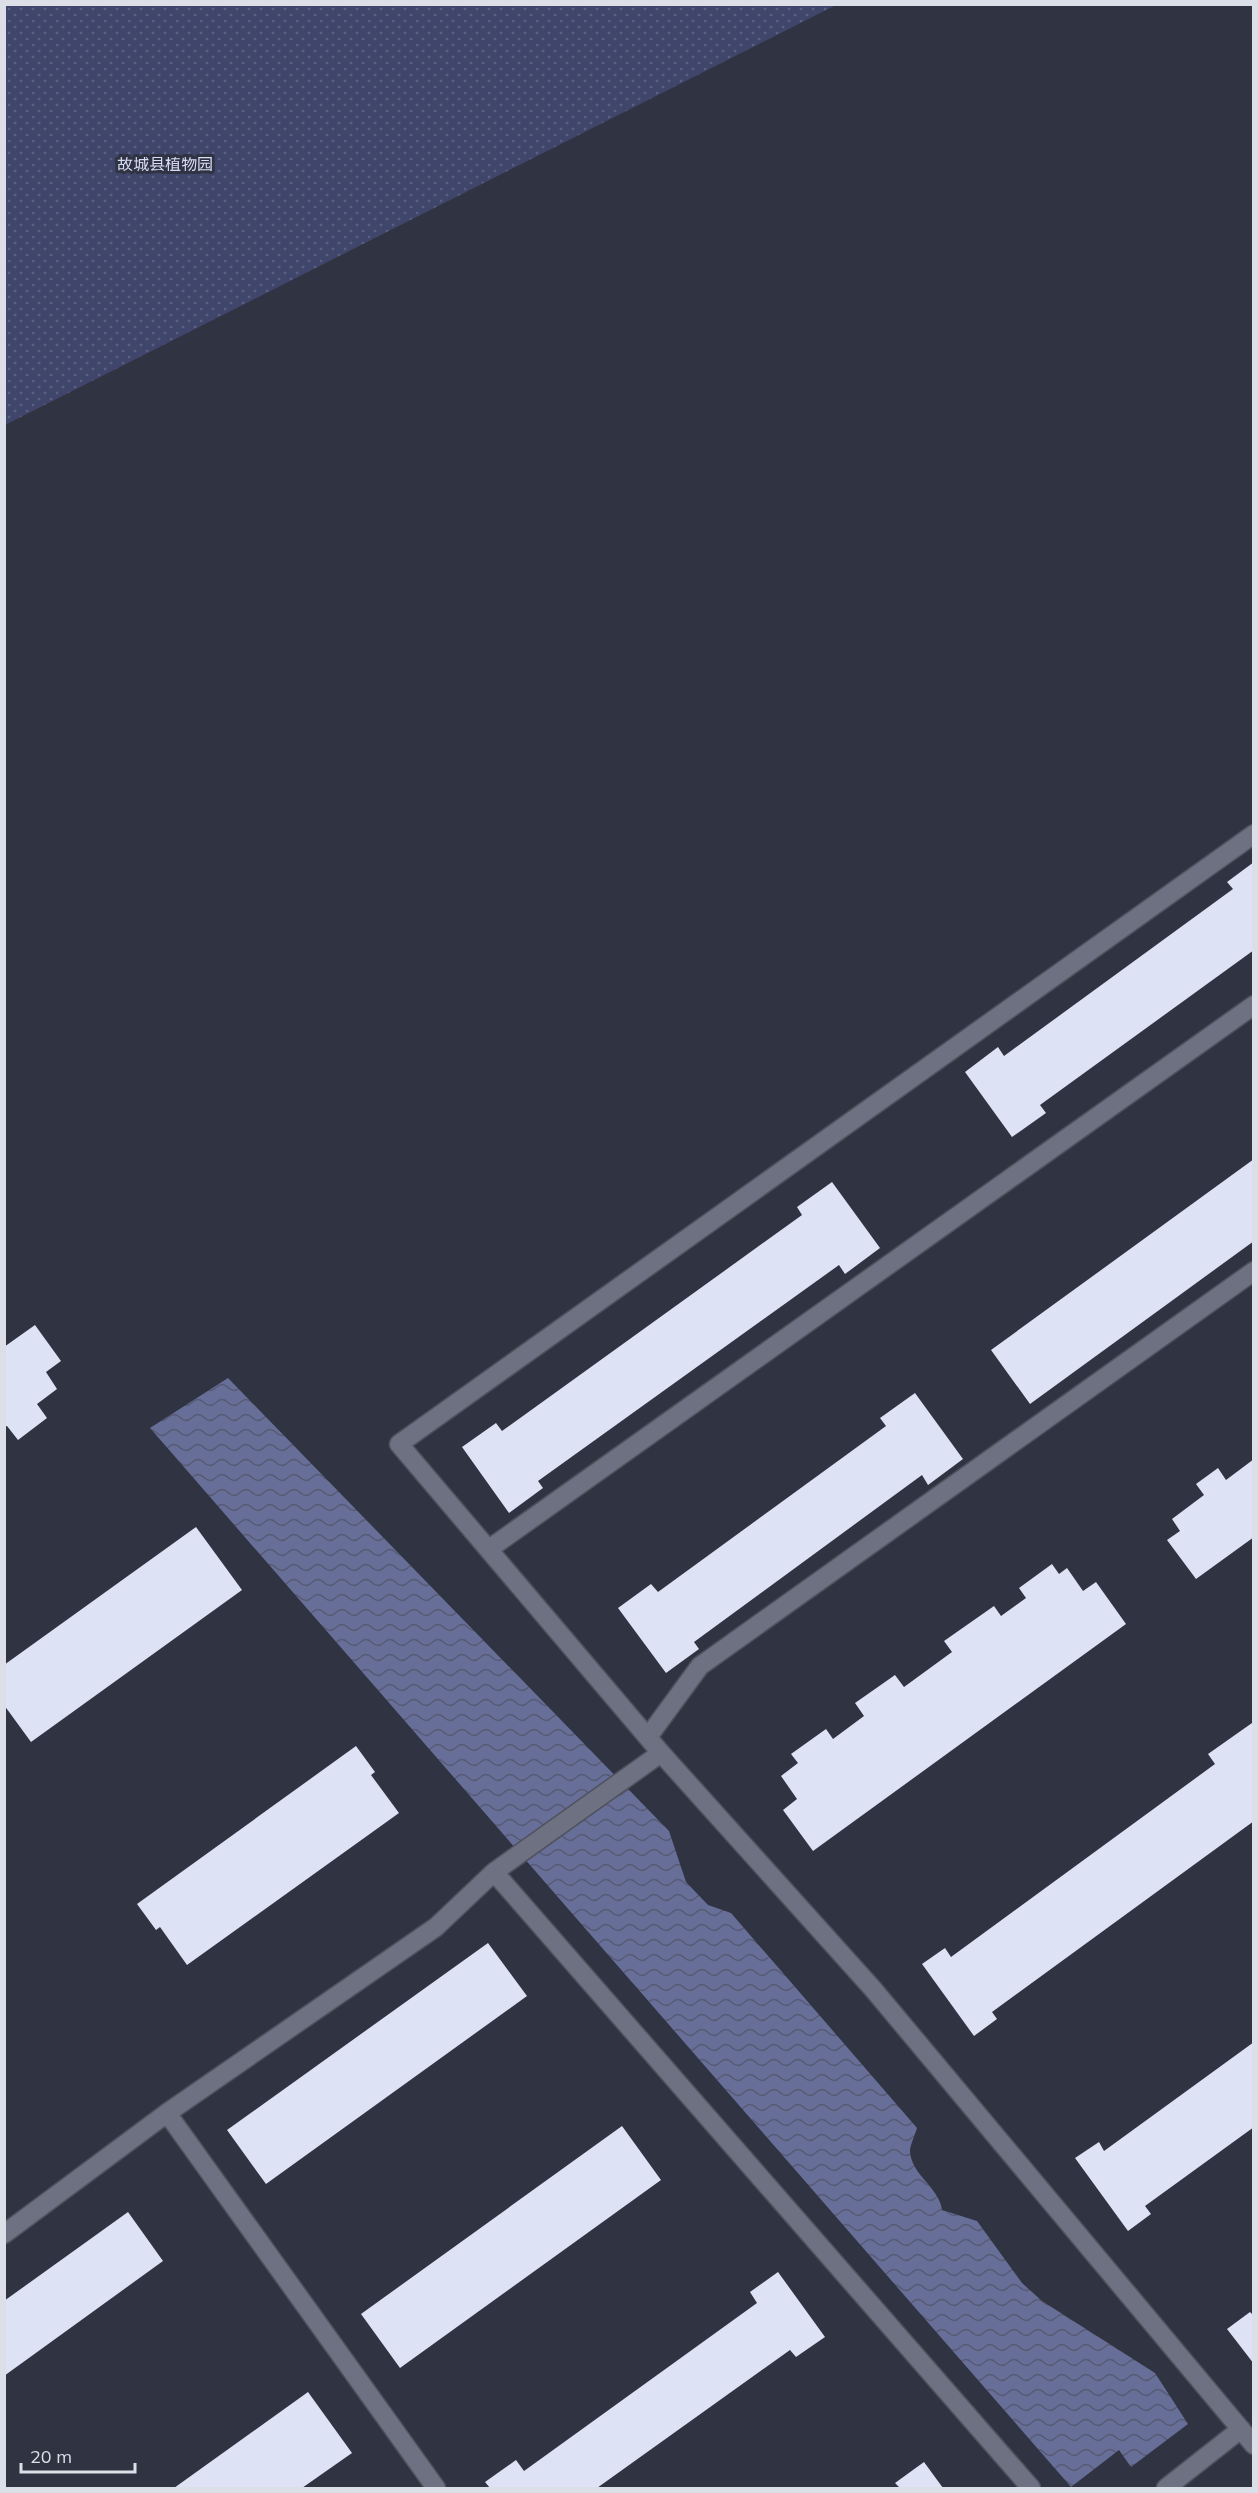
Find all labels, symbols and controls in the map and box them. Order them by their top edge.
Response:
park label: 故城县植物园 [117,154,213,174]
scale bar [21,2436,135,2474]
text: 20 m [30,2445,72,2468]

